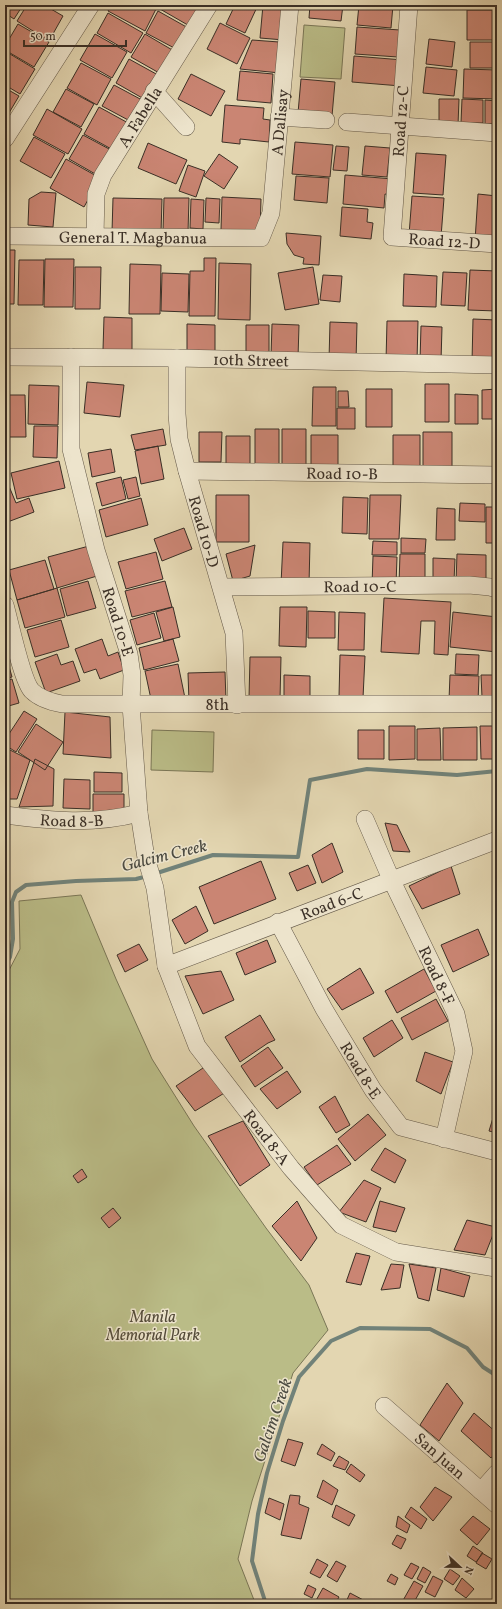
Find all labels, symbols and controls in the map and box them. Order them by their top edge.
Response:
scale bar [24,22,126,48]
text: 50 m [30,29,56,45]
street label: A. Fabella [114,83,168,153]
street label: Road 12-C [389,85,415,158]
street label: A Dalisay [267,88,295,157]
street label: General T. Magbanua [59,227,207,251]
street label: Road 12-D [407,229,481,256]
street label: 10th Street [213,350,290,373]
street label: Road 10-B [306,464,378,486]
street label: Road 10-D [182,494,224,571]
street label: Road 10-C [323,577,397,599]
street label: Road 10-E [95,585,138,659]
street label: 8th [206,695,229,717]
street label: Road 8-B [39,810,105,834]
water label: Galcim Creek [119,835,210,878]
street label: Road 6-C [298,883,367,927]
street label: Road 8-F [412,943,459,1009]
street label: Road 8-E [334,1038,385,1105]
street label: Road 8-A [237,1106,294,1170]
park label: Manila Memorial Park [105,1307,200,1347]
water label: Galcim Creek [248,1375,299,1466]
street label: San Juan [409,1428,469,1485]
north arrow [440,1547,480,1587]
text: N [459,1564,476,1577]

